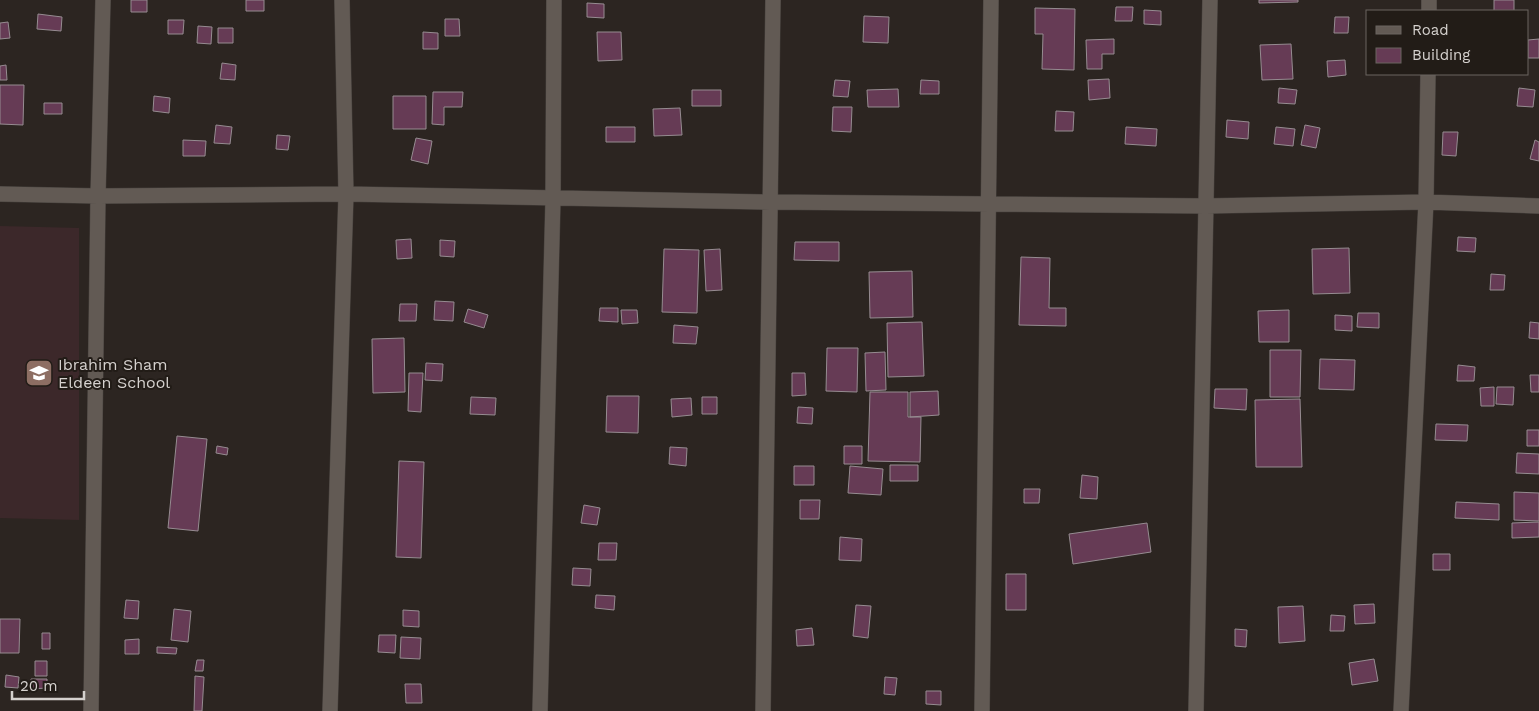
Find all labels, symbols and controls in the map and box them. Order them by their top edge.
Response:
legend [1366,10,1529,75]
text: Road [1412,21,1449,39]
text: Building [1412,46,1470,64]
place label: Ibrahim Sham Eldeen School [58,355,170,392]
school or university icon: Ibrahim Sham Eldeen School [24,358,54,388]
scale bar [12,668,85,700]
text: 20 m [20,677,58,695]

